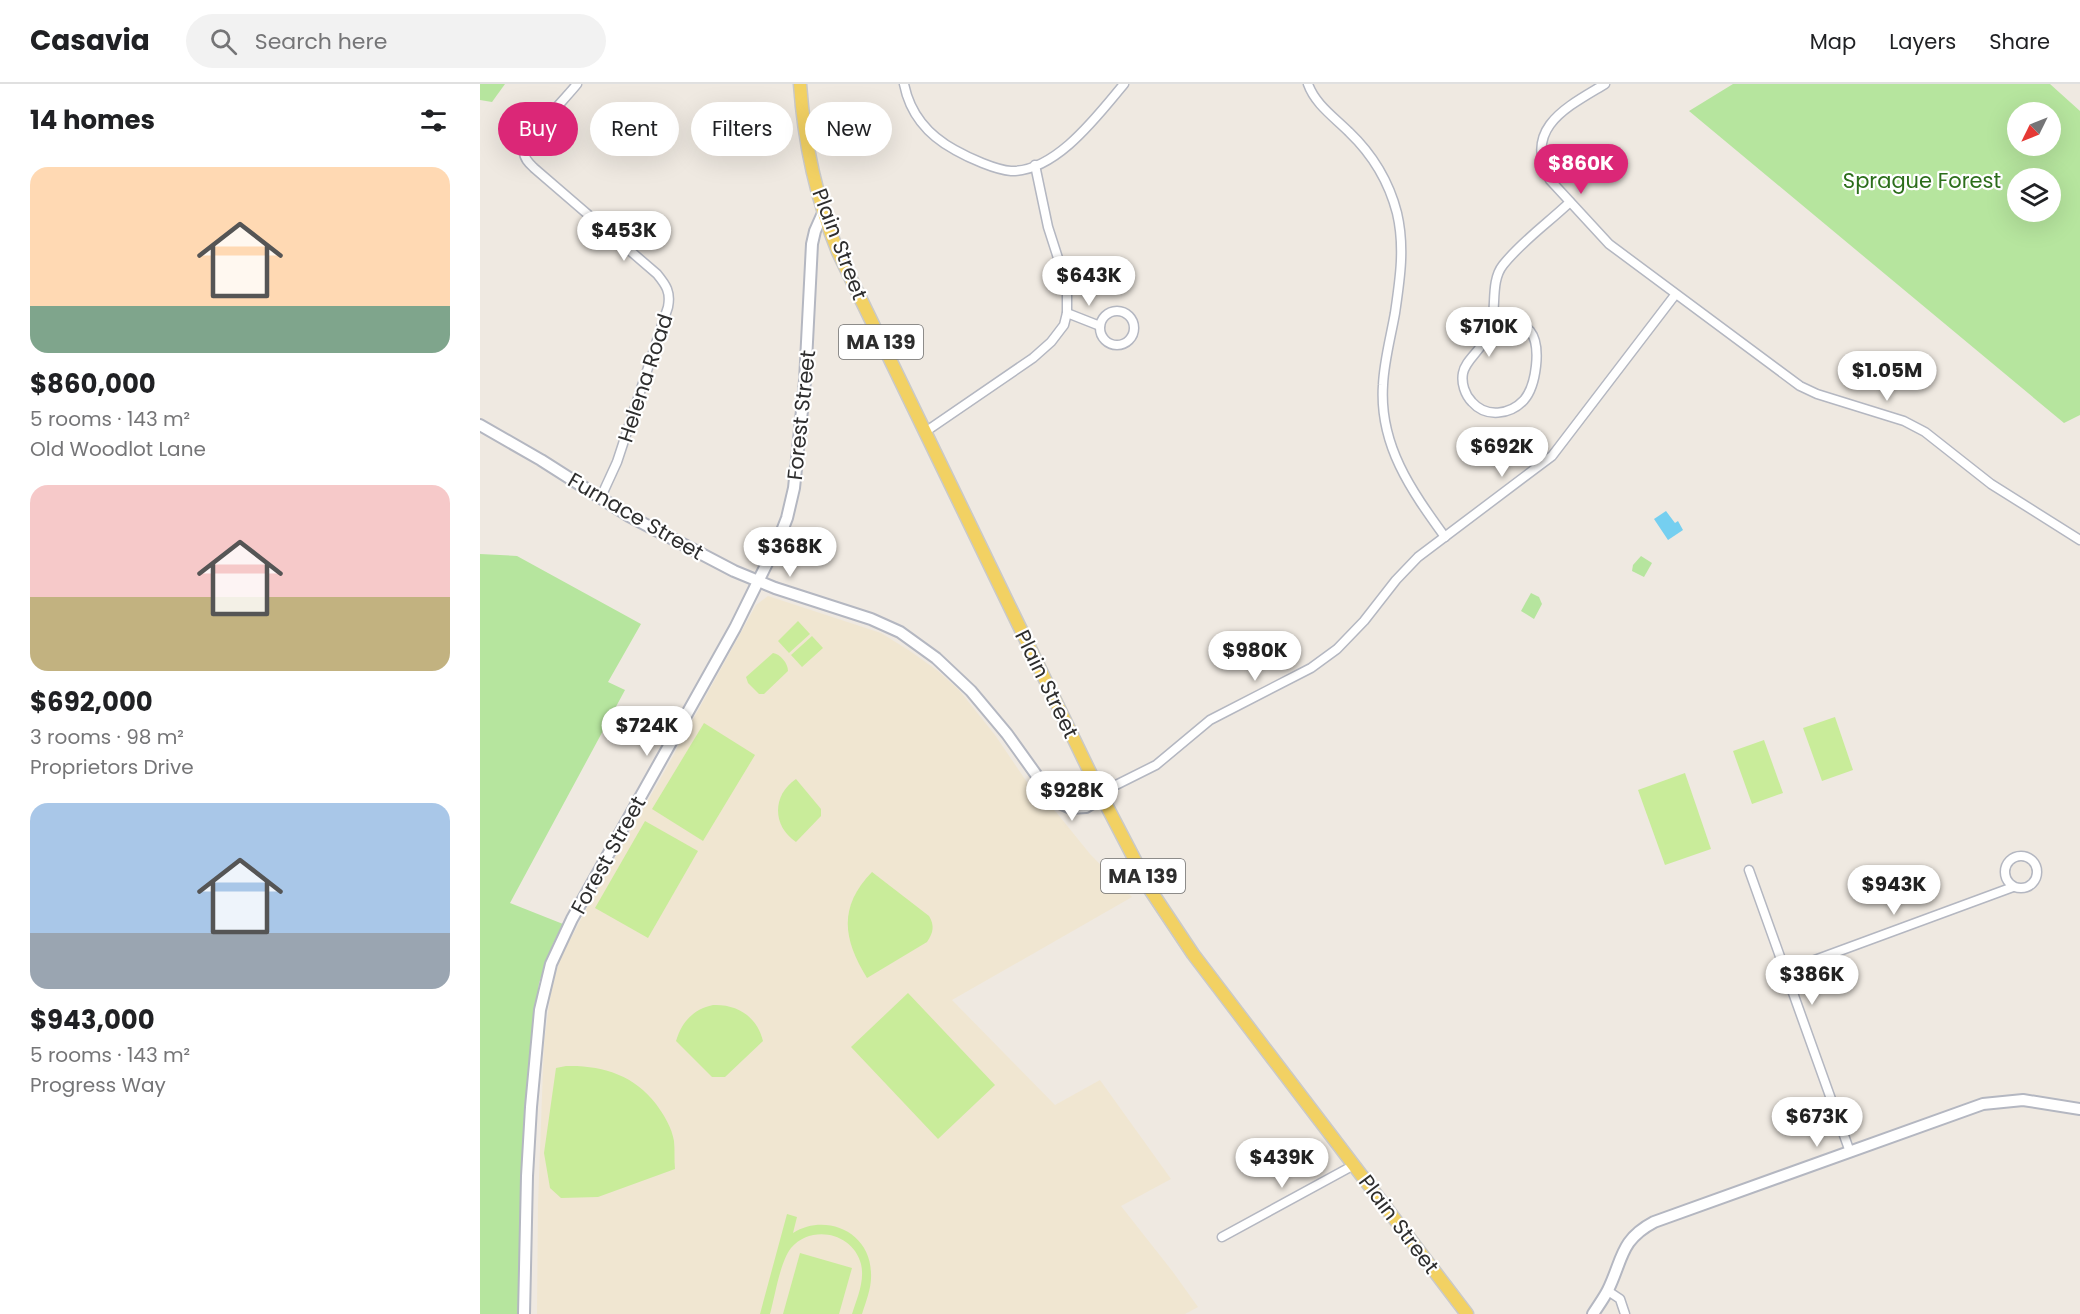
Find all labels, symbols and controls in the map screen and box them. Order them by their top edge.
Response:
search box [186,14,606,68]
text: Casavia [30,21,150,60]
icon: search [207,25,240,58]
text: Search here [255,26,387,57]
text: Map [1810,27,1856,56]
text: Layers [1889,27,1956,56]
text: Share [1989,27,2050,56]
text: 14 homes [30,102,155,138]
chip: Buy [498,102,578,156]
chip: Rent [590,102,679,156]
chip: Filters [691,102,793,156]
chip: New [805,102,892,156]
north arrow [2007,102,2061,156]
map controls [2007,102,2061,222]
icon: filters [417,104,450,137]
pin: $860K [1539,144,1623,195]
text: $860K [1548,149,1614,177]
park label: Sprague Forest [1843,166,2001,195]
button: layers [2007,168,2061,222]
street label: Plain Street [805,184,875,304]
icon: home [186,206,294,314]
pin: $453K [582,211,666,262]
text: $453K [591,216,657,244]
pin: $643K [1047,256,1131,307]
text: $643K [1056,261,1122,289]
pin: $710K [1447,307,1531,358]
street label: Helena Road [611,310,679,446]
text: $710K [1460,312,1518,340]
road number: MA 139 [839,325,923,359]
street label: Forest Street [780,349,822,481]
pin: $1.05M [1838,351,1936,402]
text: $1.05M [1852,356,1922,384]
text: $860,000 [30,366,156,402]
text: 5 rooms · 143 m² [30,405,190,433]
pin: $692K [1460,427,1544,478]
text: $692K [1470,432,1534,460]
text: Old Woodlot Lane [30,435,206,463]
street label: Furnace Street [563,465,709,567]
icon: home [186,524,294,632]
pin: $368K [748,527,832,578]
text: $368K [758,532,822,560]
street label: Plain Street [1008,625,1086,743]
pin: $980K [1213,631,1297,682]
text: $980K [1222,636,1288,664]
text: $692,000 [30,684,153,720]
pin: $724K [605,706,689,757]
text: $724K [616,711,678,739]
text: 3 rooms · 98 m² [30,723,184,751]
text: Proprietors Drive [30,753,194,781]
pin: $928K [1030,771,1114,822]
text: $928K [1040,776,1104,804]
street label: Forest Street [564,791,652,919]
icon: home [186,842,294,950]
road number: MA 139 [1101,859,1185,893]
pin: $943K [1852,865,1936,916]
text: $943K [1861,870,1927,898]
pin: $386K [1770,955,1854,1006]
text: $386K [1780,960,1844,988]
text: $943,000 [30,1002,155,1038]
text: 5 rooms · 143 m² [30,1041,190,1069]
text: Progress Way [30,1071,166,1099]
pin: $673K [1775,1097,1859,1148]
text: $673K [1786,1102,1848,1130]
pin: $439K [1240,1138,1324,1189]
text: $439K [1249,1143,1315,1171]
street label: Plain Street [1352,1168,1446,1280]

